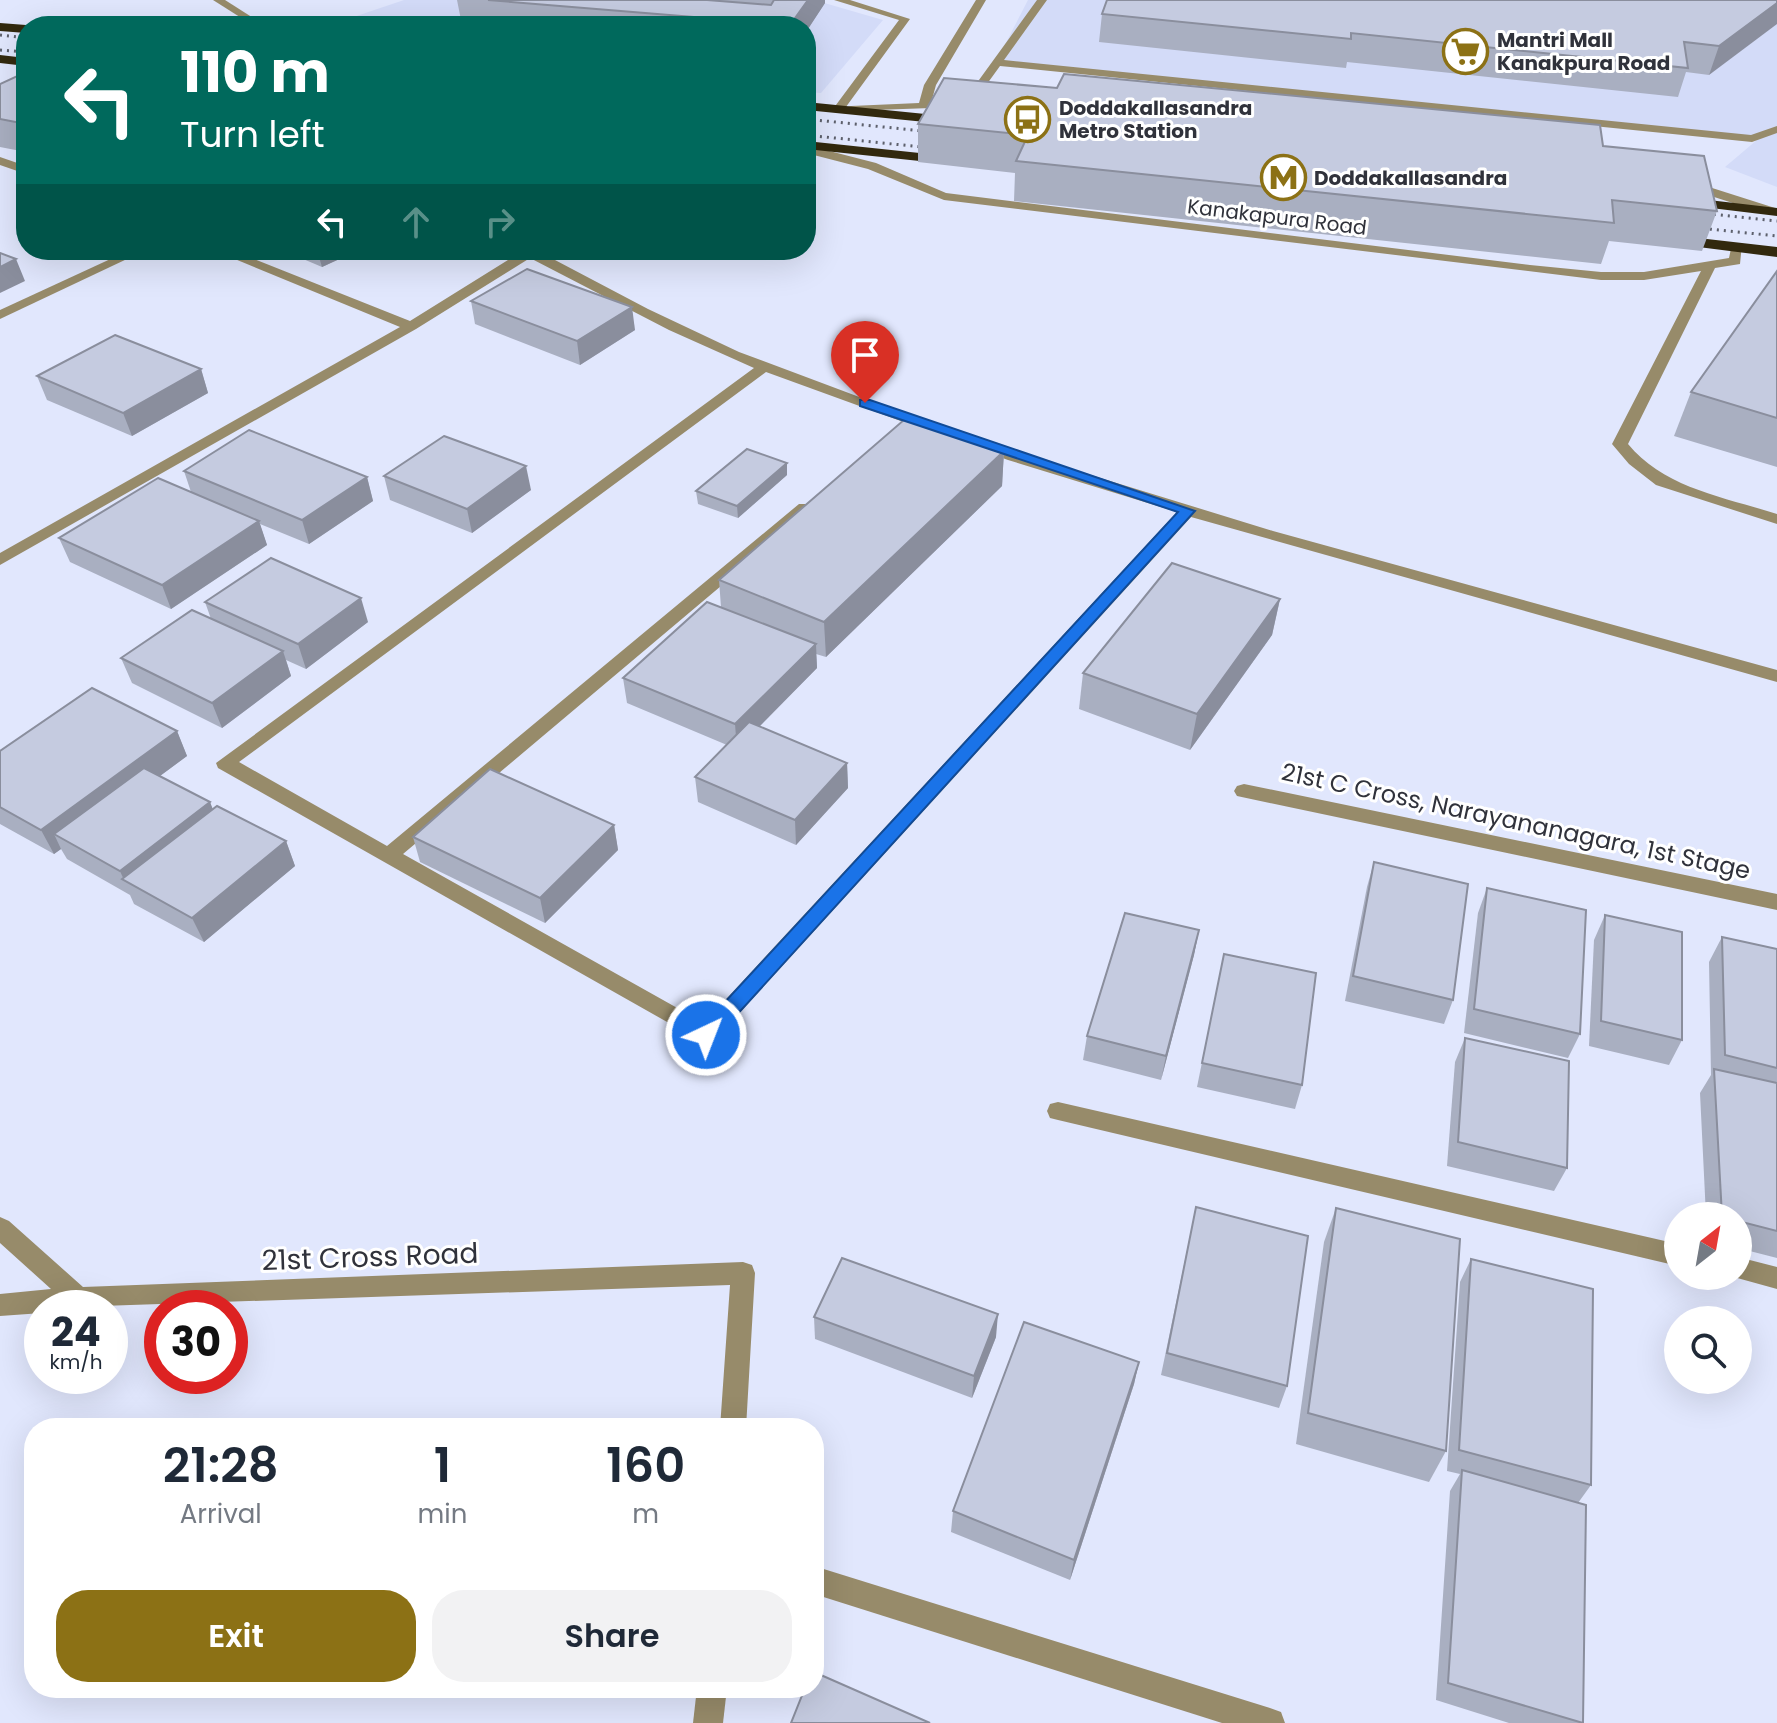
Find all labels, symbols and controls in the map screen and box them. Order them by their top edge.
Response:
place label: Mantri Mall Kanakpura Road [1497,26,1670,77]
supermarket icon: Mantri Mall Kanakpura Road [1442,28,1490,76]
text: 110 m [180,33,330,112]
icon: left [48,48,152,152]
place label: Doddakallasandra Metro Station [1059,94,1252,145]
bus stop icon: Doddakallasandra Metro Station [1004,96,1052,144]
text: Turn left [180,109,325,160]
metro station icon: Doddakallasandra [1259,154,1307,202]
place label: Doddakallasandra [1314,164,1507,192]
street label: Kanakapura Road [1186,192,1368,242]
icon: left [310,200,354,244]
icon: ahead [394,200,438,244]
icon: right [478,200,522,244]
pin [831,321,899,403]
icon: arrive [843,333,887,377]
street label: 21st C Cross, Narayananagara, 1st Stage [1278,755,1754,887]
position arrow [664,993,748,1077]
north arrow [1664,1202,1752,1290]
map controls [1664,1202,1752,1394]
street label: 21st Cross Road [261,1234,479,1280]
speed limit sign: 30 [144,1290,248,1394]
text: 24 [51,1304,101,1360]
button: search [1664,1306,1752,1394]
text: km/h [49,1348,103,1376]
text: 21:28 [163,1432,279,1499]
text: 1 [434,1432,451,1499]
text: 160 [606,1432,685,1499]
text: Arrival [180,1496,262,1532]
text: min [418,1496,467,1532]
text: m [632,1496,659,1532]
button: Exit [56,1590,416,1682]
button: Share [432,1590,792,1682]

